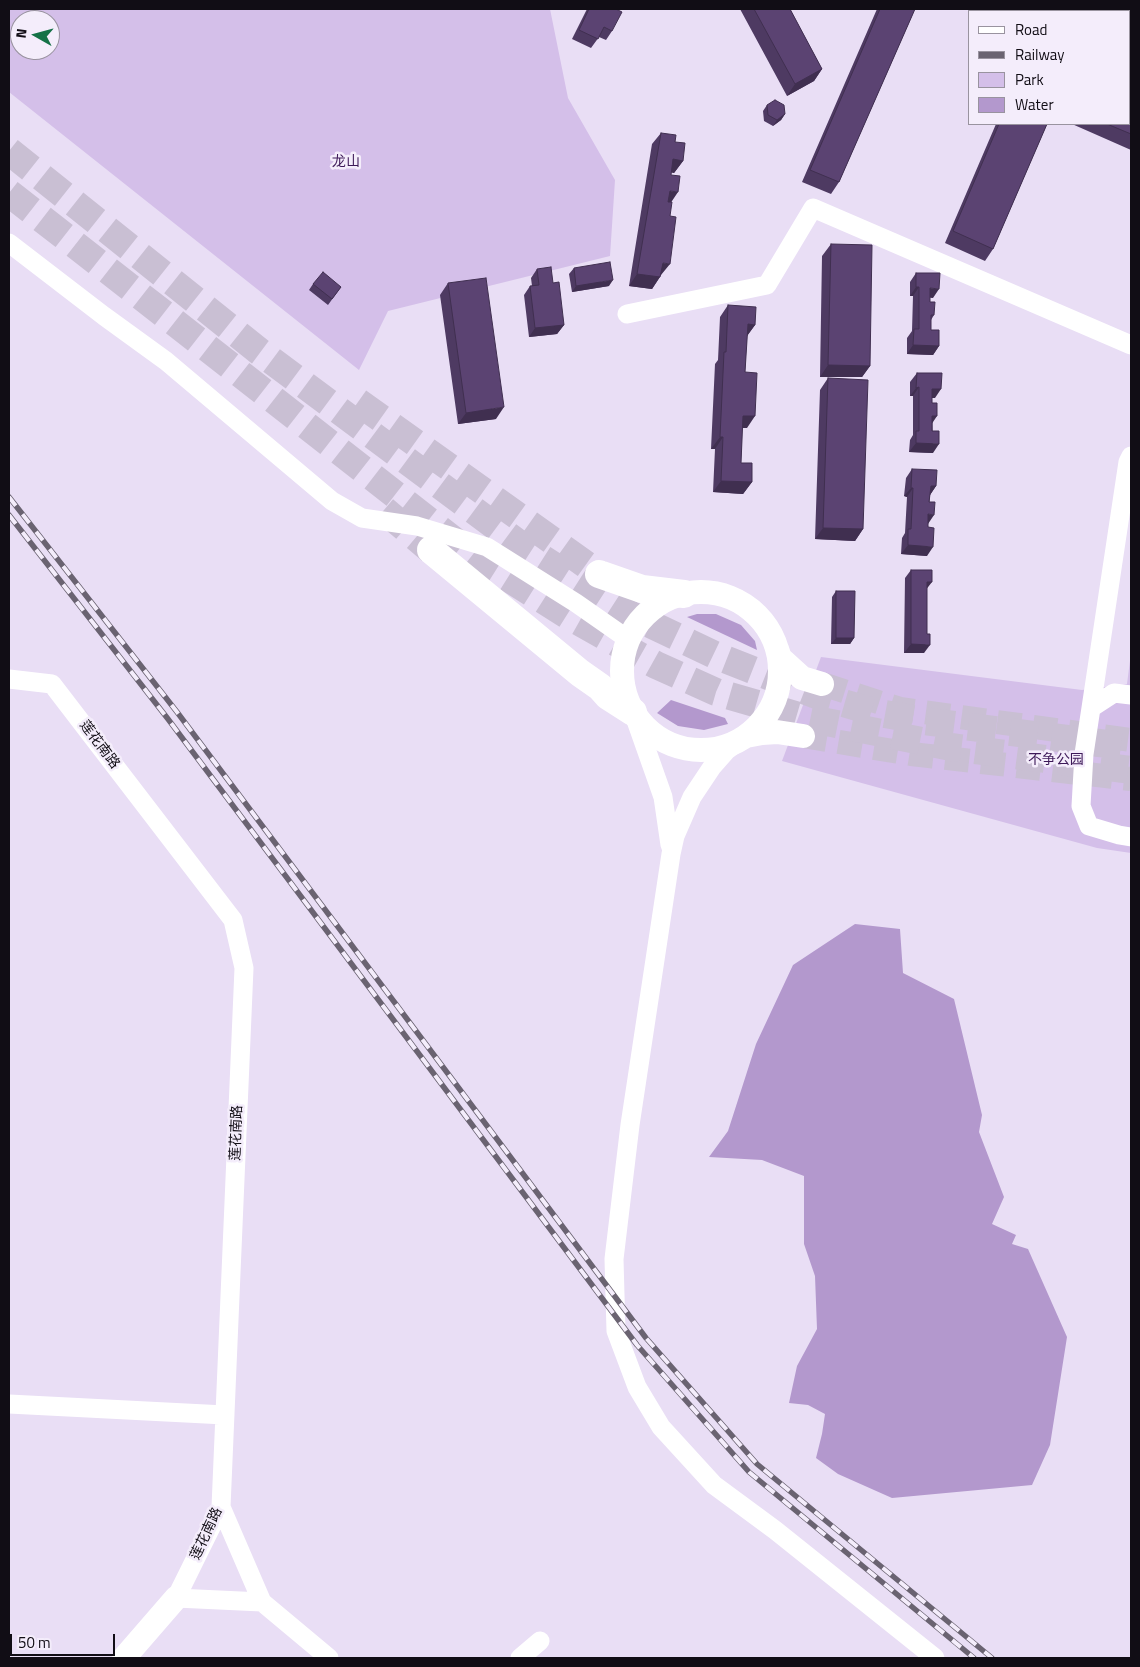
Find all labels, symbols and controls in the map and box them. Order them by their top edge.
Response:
north arrow [10,10,60,60]
legend [968,10,1130,125]
text: Road [1015,18,1047,41]
text: N [10,27,32,39]
text: Railway [1015,43,1065,66]
text: Park [1015,68,1044,91]
text: Water [1015,93,1054,116]
park label: 龙山 [332,155,360,171]
street label: 莲花南路 [75,718,123,772]
park label: 不争公园 [1028,753,1084,769]
street label: 莲花南路 [228,1105,246,1161]
street label: 莲花南路 [188,1505,226,1563]
scale bar [12,1624,118,1656]
text: 50 m [18,1631,51,1654]

